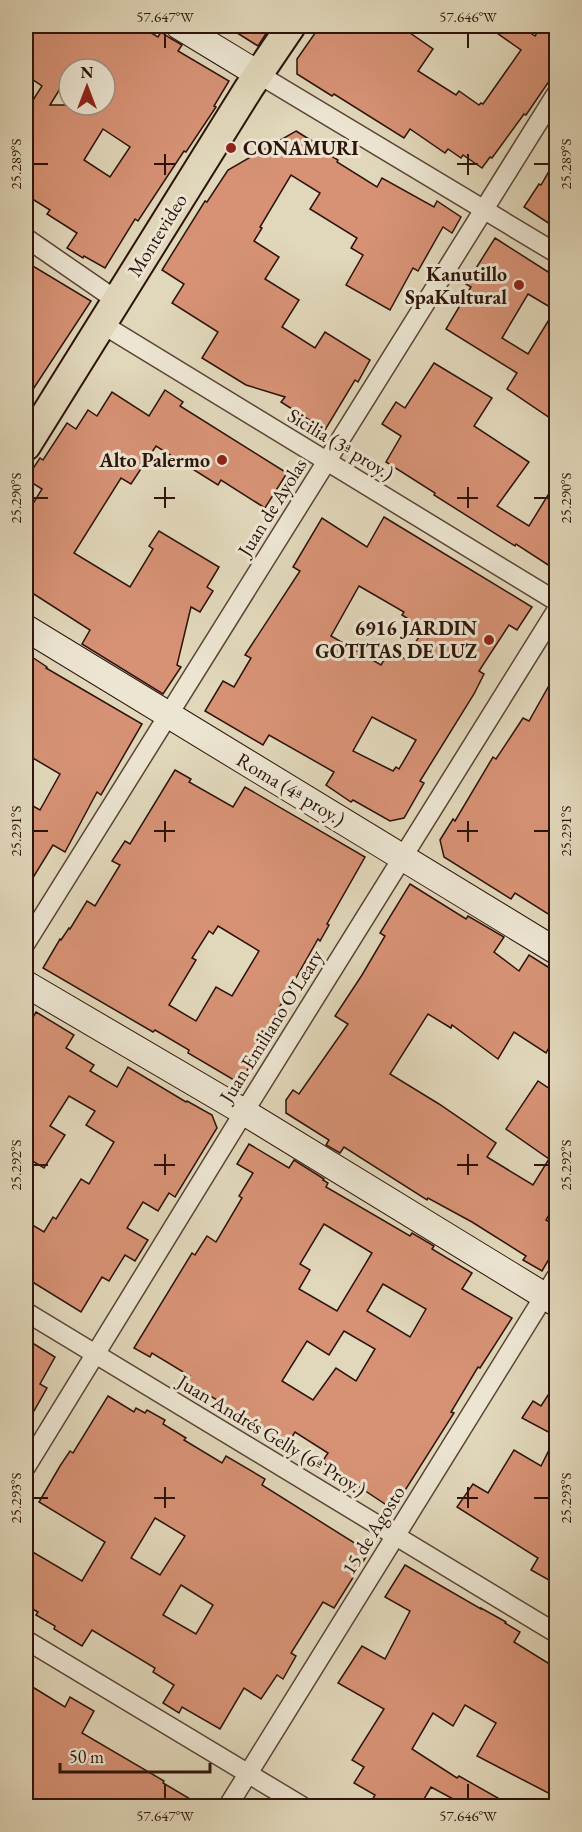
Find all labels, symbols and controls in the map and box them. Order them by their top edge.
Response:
text: 57.647°W [136,7,194,26]
text: 57.646°W [439,7,497,26]
north arrow [57,57,117,117]
text: N [81,62,94,83]
place label: CONAMURI [243,135,358,161]
text: 25.289°S [6,139,25,189]
text: 25.289°S [556,139,575,189]
marker: CONAMURI [224,141,238,155]
street label: Montevideo [121,188,193,282]
place label: Kanutillo SpaKultural [405,261,507,310]
marker: Kanutillo SpaKultural [512,278,526,292]
street label: Sicilia (3ª proy.) [283,402,399,486]
place label: Alto Palermo [98,447,210,473]
marker: Alto Palermo [215,453,229,467]
street label: Juan de Ayolas [230,453,313,563]
text: 25.290°S [6,473,25,523]
text: 25.290°S [556,473,575,523]
place label: 6916 JARDIN GOTITAS DE LUZ [315,615,477,664]
marker: 6916 JARDIN GOTITAS DE LUZ [482,633,496,647]
street label: Roma (4ª proy.) [232,746,350,832]
text: 25.291°S [6,806,25,856]
text: 25.291°S [556,806,575,856]
street label: Juan Emiliano O'Leary [212,944,329,1109]
text: 25.292°S [6,1140,25,1190]
text: 25.292°S [556,1140,575,1190]
street label: Juan Andrés Gelly (6ª Proy.) [171,1367,371,1502]
text: 25.293°S [6,1473,25,1523]
text: 25.293°S [556,1473,575,1523]
street label: 15 de Agosto [335,1481,411,1579]
scale bar [60,1736,210,1774]
text: 50 m [69,1745,104,1768]
text: 57.647°W [136,1806,194,1825]
text: 57.646°W [439,1806,497,1825]

